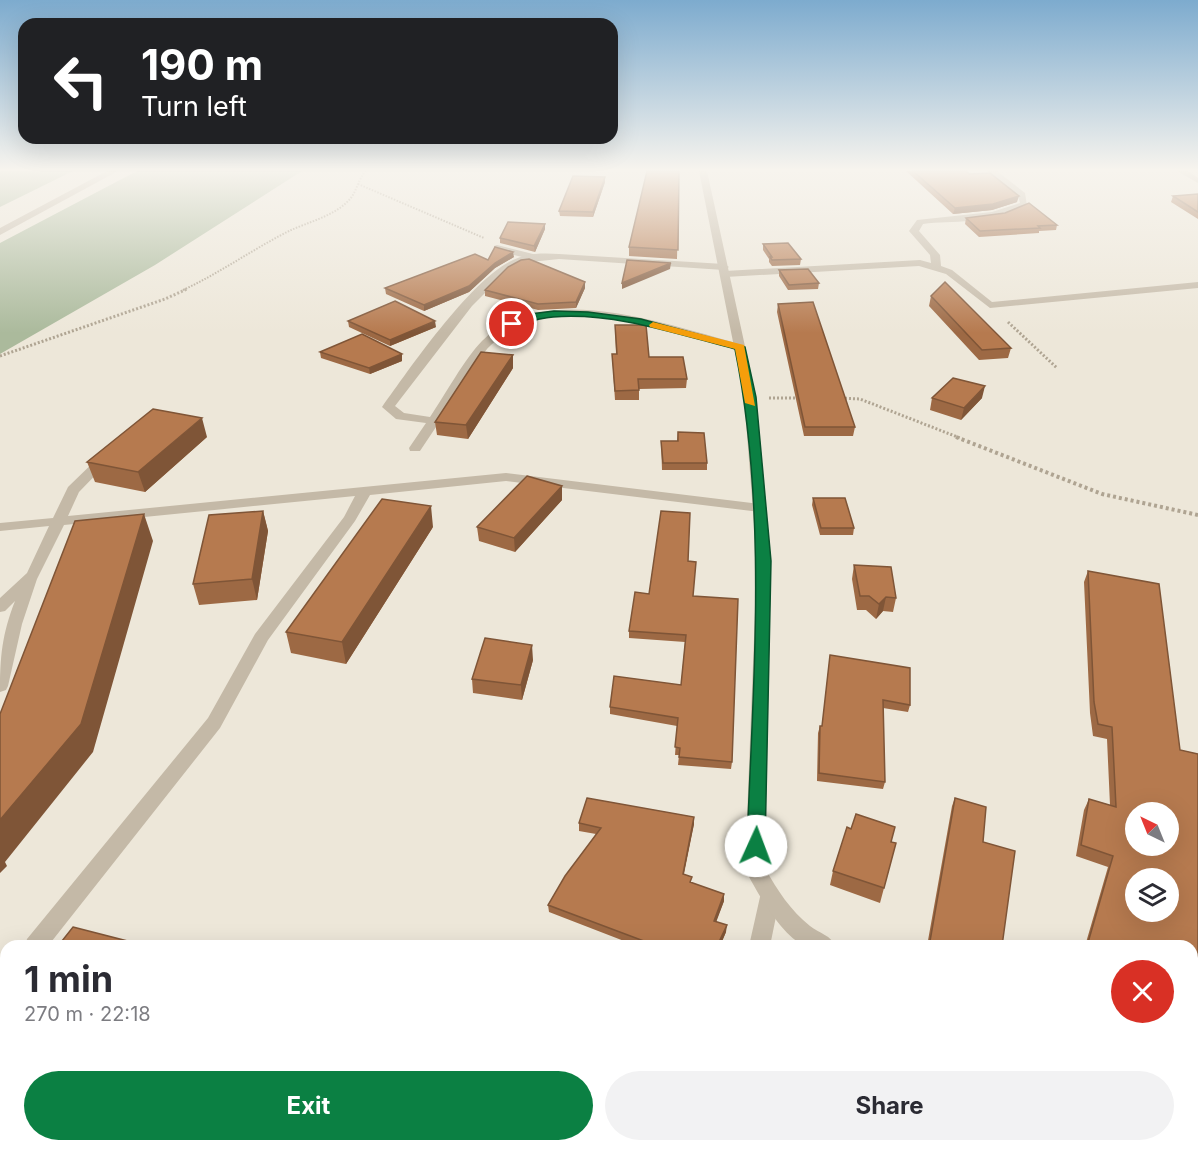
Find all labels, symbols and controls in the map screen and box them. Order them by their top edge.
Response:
text: 190 m [141,39,263,90]
icon: left [42,42,120,120]
text: Turn left [141,90,247,123]
pin [486,298,537,349]
icon: arrive [495,307,528,340]
north arrow [1125,802,1179,856]
map controls [1125,802,1179,922]
position arrow [724,814,788,878]
button: layers [1125,868,1179,922]
text: 1 min [24,957,113,1001]
button: close [1111,960,1174,1023]
text: 270 m · 22:18 [24,1002,151,1026]
button: Exit [24,1071,593,1140]
button: Share [605,1071,1174,1140]

